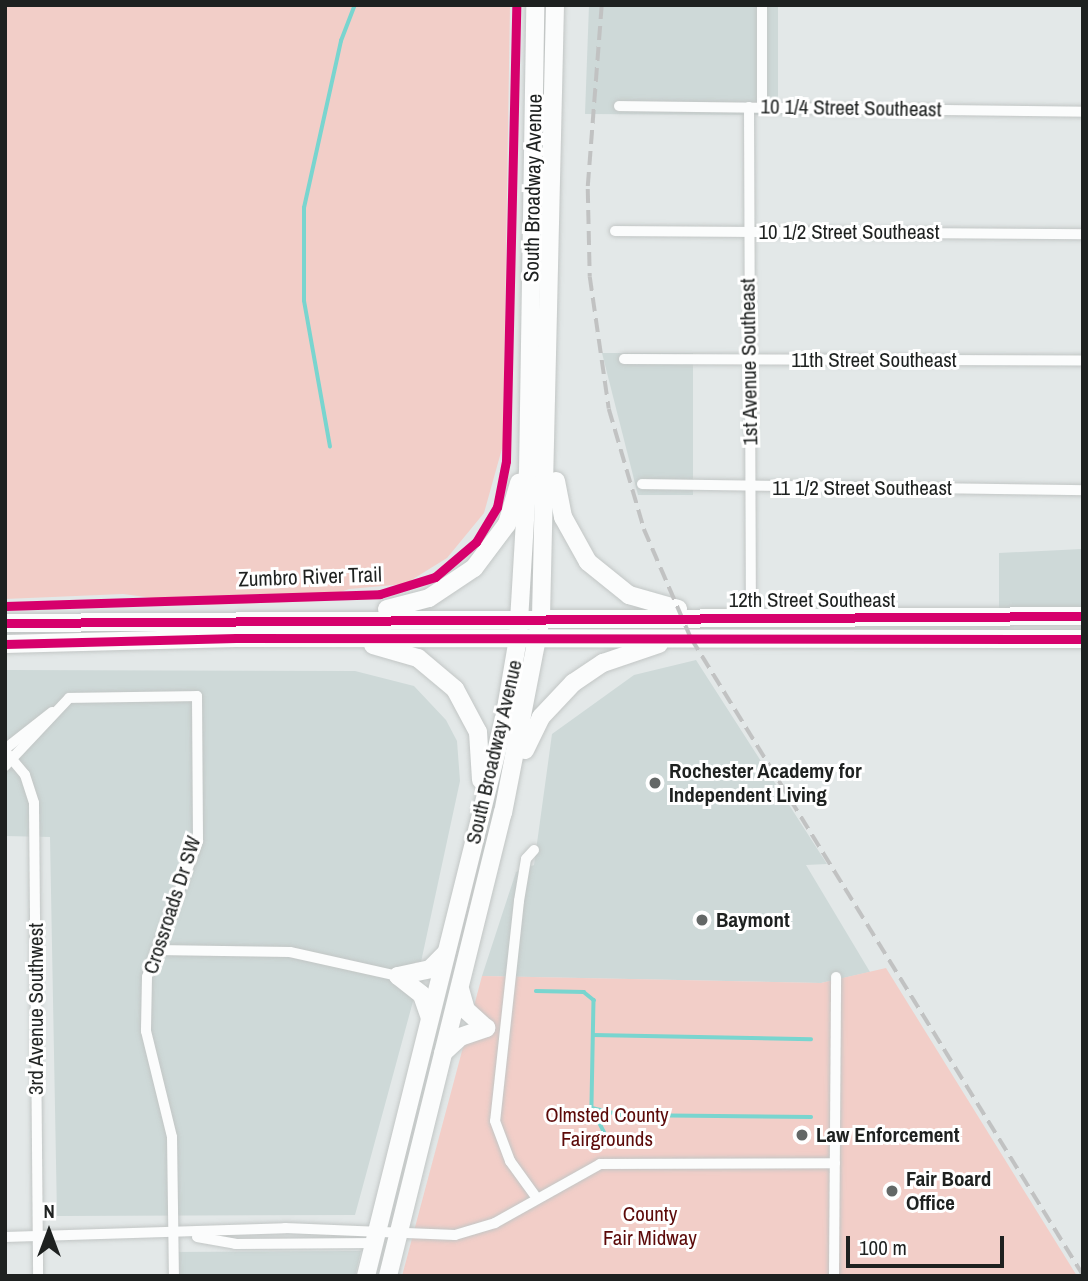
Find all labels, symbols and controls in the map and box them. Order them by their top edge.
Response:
street label: South Broadway Avenue [519,93,547,283]
street label: 10 1/4 Street Southeast [760,94,942,122]
street label: 10 1/2 Street Southeast [759,219,939,245]
street label: 1st Avenue Southeast [735,278,763,446]
street label: 11th Street Southeast [791,347,957,373]
street label: 11 1/2 Street Southeast [772,475,952,501]
street label: Zumbro River Trail [238,562,382,592]
street label: 12th Street Southeast [729,587,895,613]
street label: South Broadway Avenue [460,657,528,847]
place label: Rochester Academy for Independent Living [669,758,862,808]
marker: Rochester Academy for Independent Living [647,775,663,791]
street label: Crossroads Dr SW [138,833,206,977]
place label: Baymont [716,907,790,933]
marker: Baymont [694,912,710,928]
street label: 3rd Avenue Southwest [23,923,49,1095]
park label: Olmsted County Fairgrounds [545,1102,669,1152]
place label: Law Enforcement [816,1122,960,1148]
marker: Law Enforcement [794,1127,810,1143]
place label: Fair Board Office [906,1166,991,1216]
marker: Fair Board Office [884,1183,900,1199]
north arrow [14,1197,84,1267]
text: N [43,1198,55,1224]
park label: County Fair Midway [603,1201,697,1251]
scale bar [850,1222,1007,1266]
text: 100 m [859,1233,907,1262]

